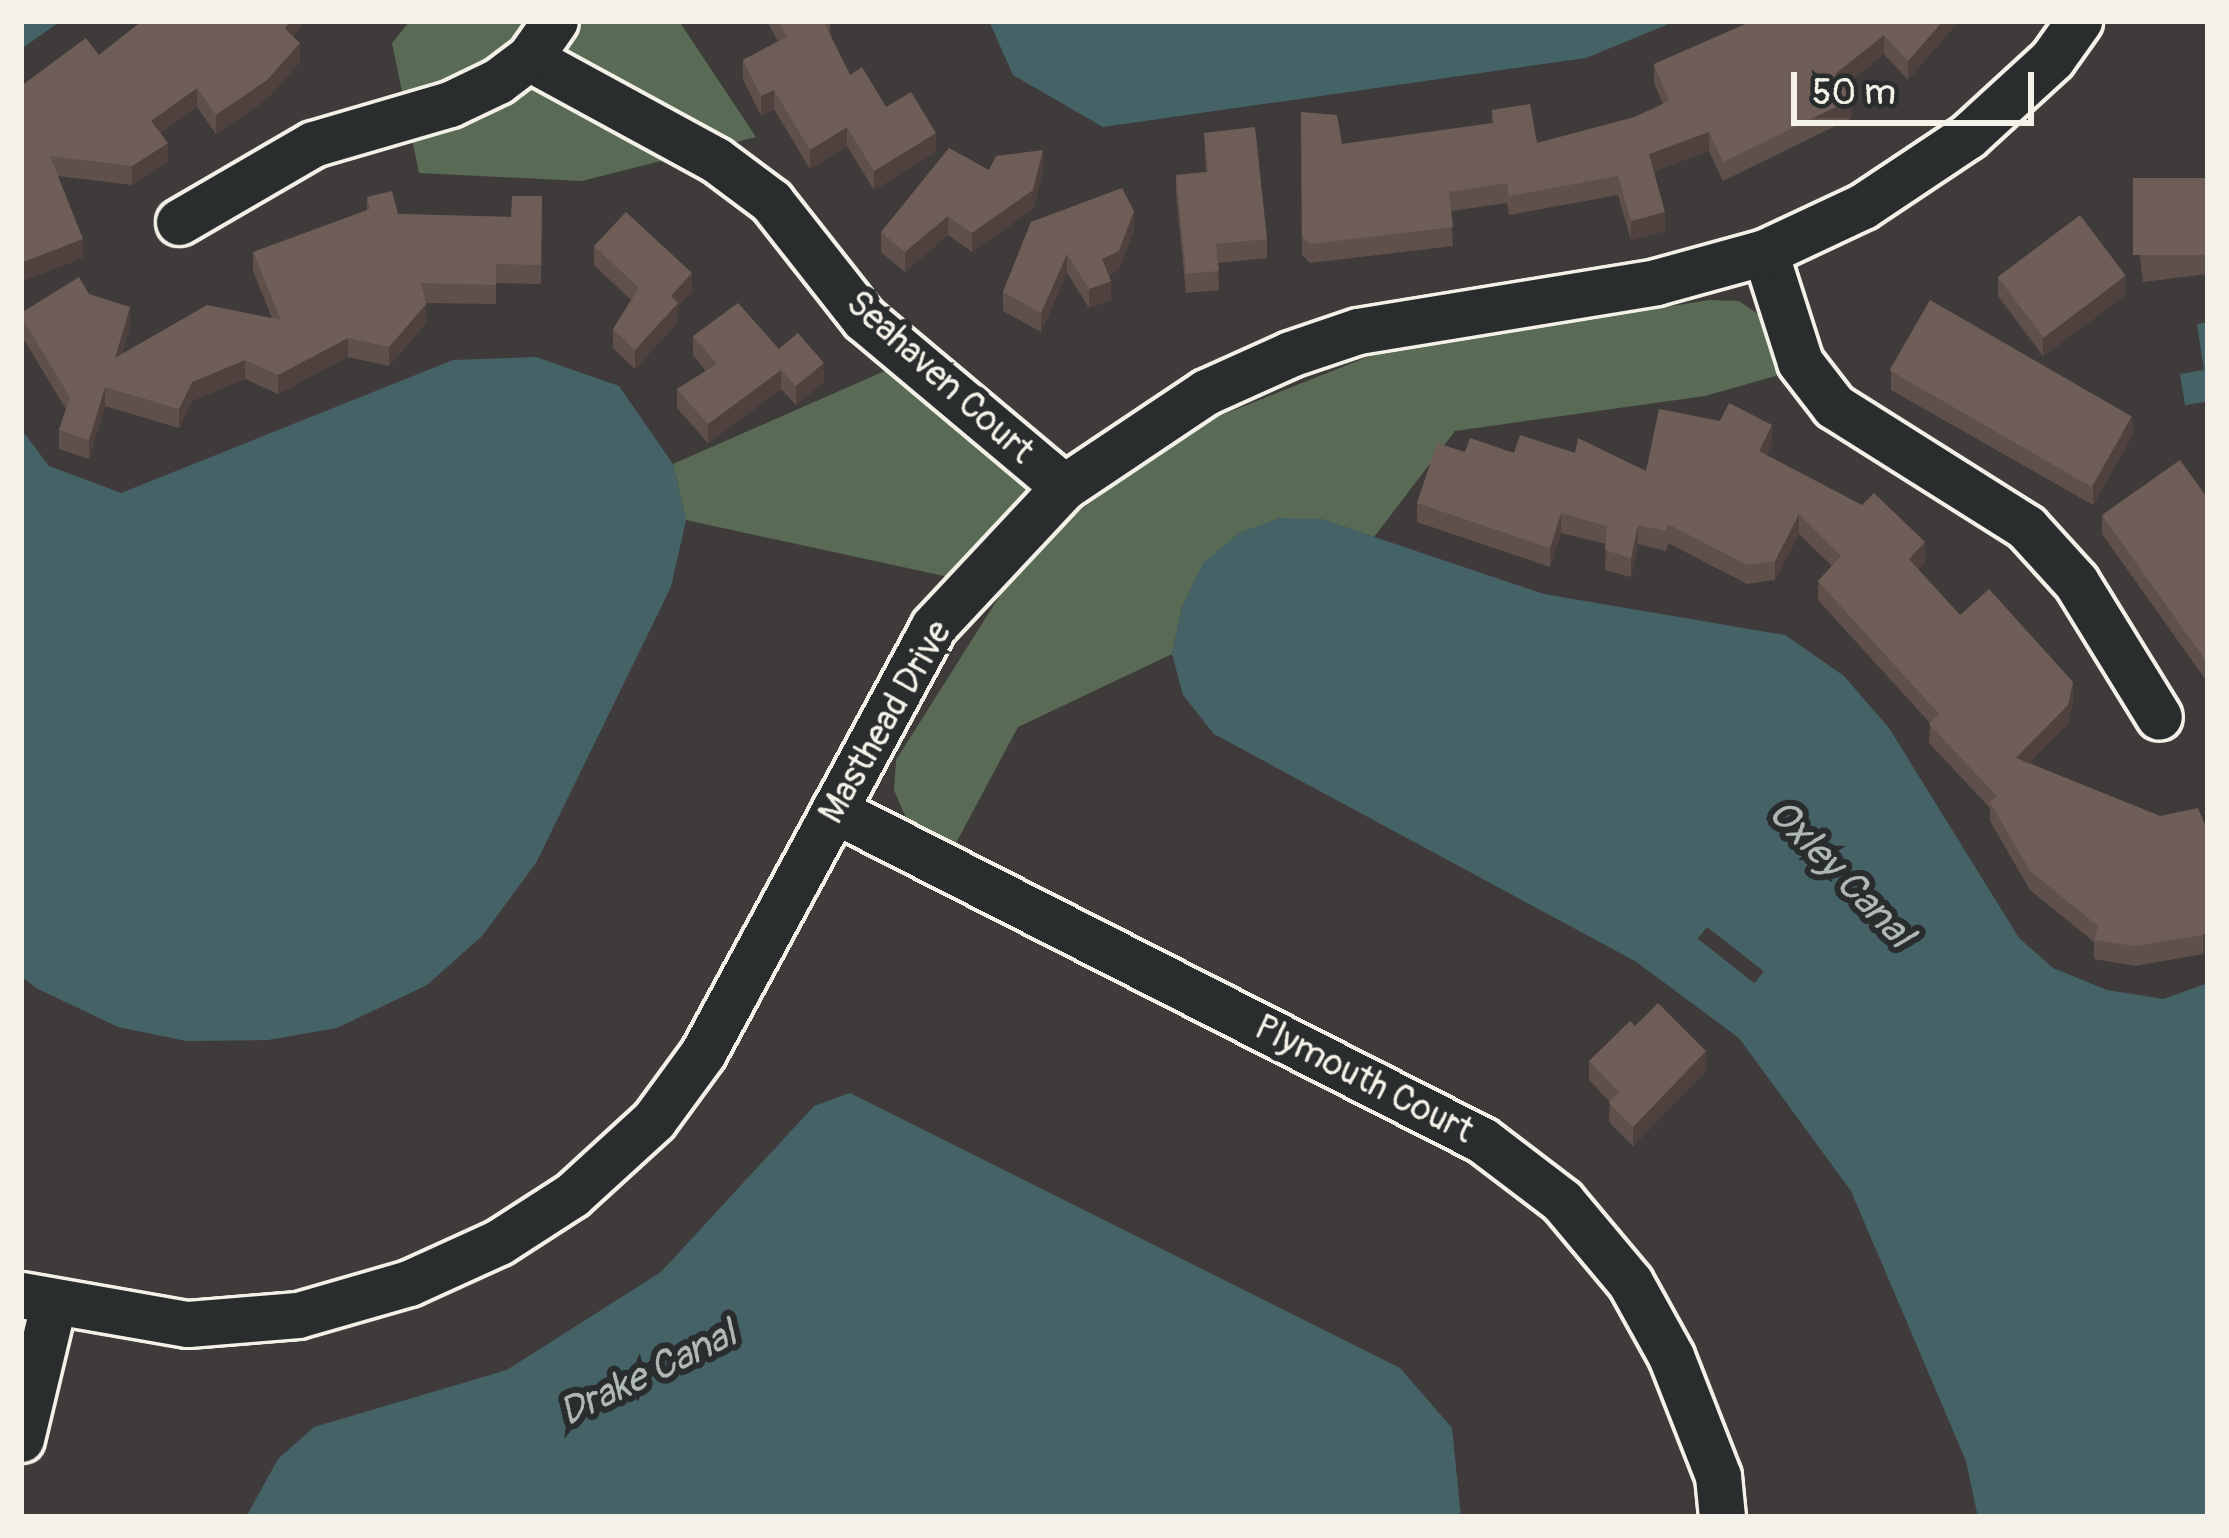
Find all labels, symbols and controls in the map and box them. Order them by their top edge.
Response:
scale bar [1797,48,2040,122]
text: 50 m [1812,70,1896,115]
street label: Seahaven Court [837,281,1043,473]
street label: Masthead Drive [810,613,960,831]
water label: Oxley Canal [1758,790,1922,958]
street label: Plymouth Court [1248,1005,1480,1153]
water label: Drake Canal [552,1311,744,1437]

